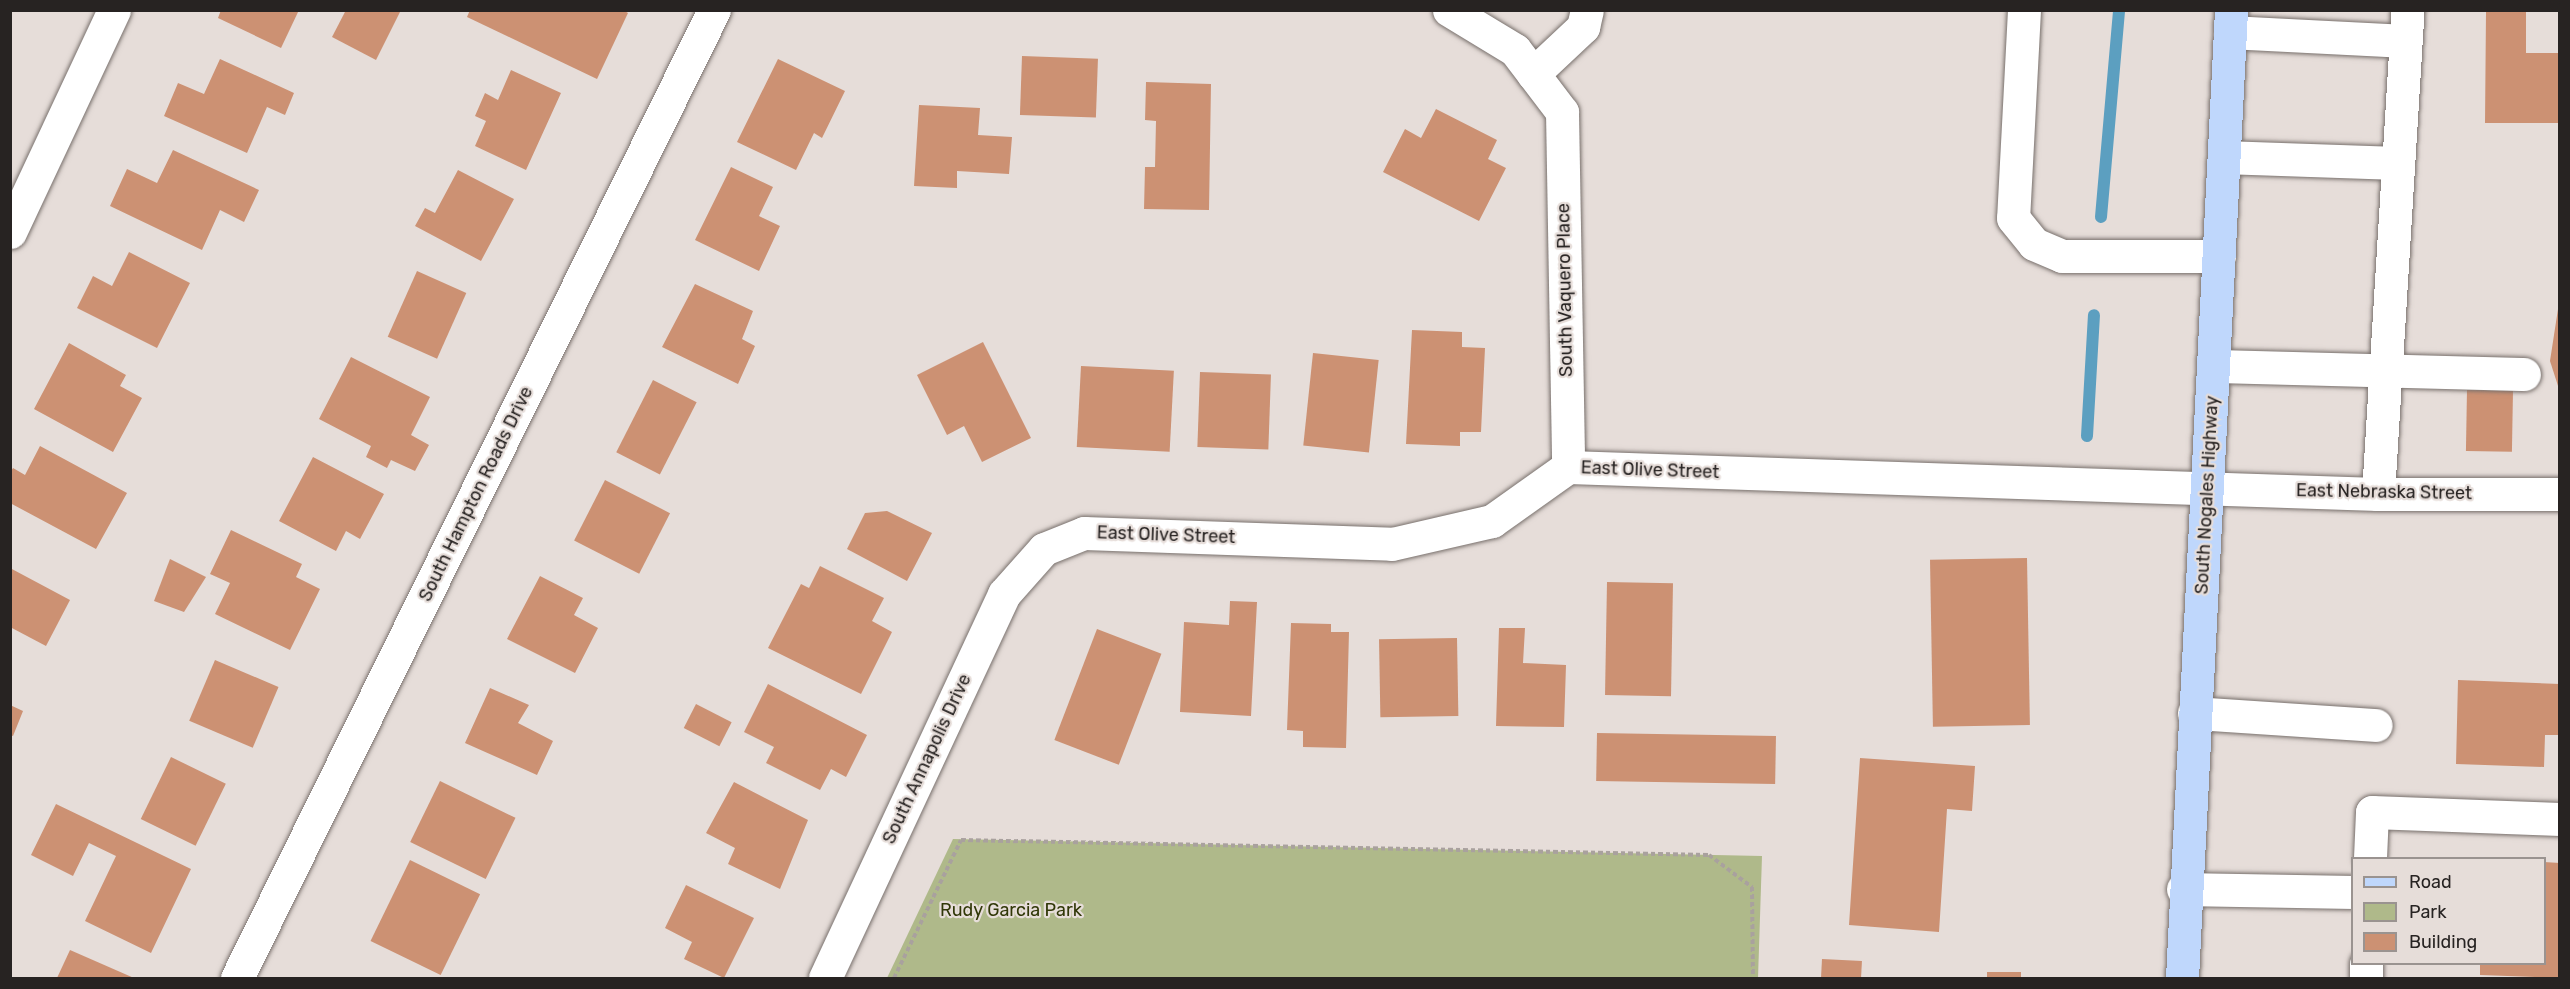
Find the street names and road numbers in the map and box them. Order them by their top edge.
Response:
street label: South Vaquero Place [1553,203,1577,377]
street label: South Hampton Roads Drive [414,383,538,605]
street label: South Nogales Highway [2191,395,2223,595]
street label: East Olive Street [1580,457,1720,483]
street label: East Nebraska Street [2296,480,2472,504]
street label: East Olive Street [1096,522,1236,548]
street label: South Annapolis Drive [878,670,976,848]

